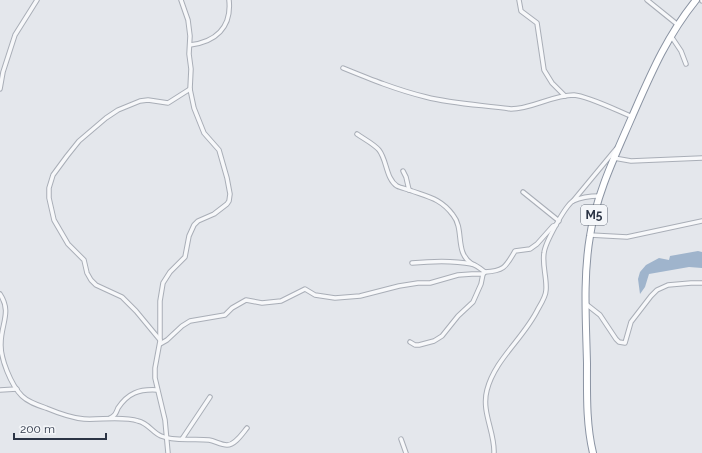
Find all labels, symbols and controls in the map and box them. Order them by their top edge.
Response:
road number: M5 [581,205,607,225]
scale bar [14,415,106,441]
text: 200 m [20,422,55,436]

